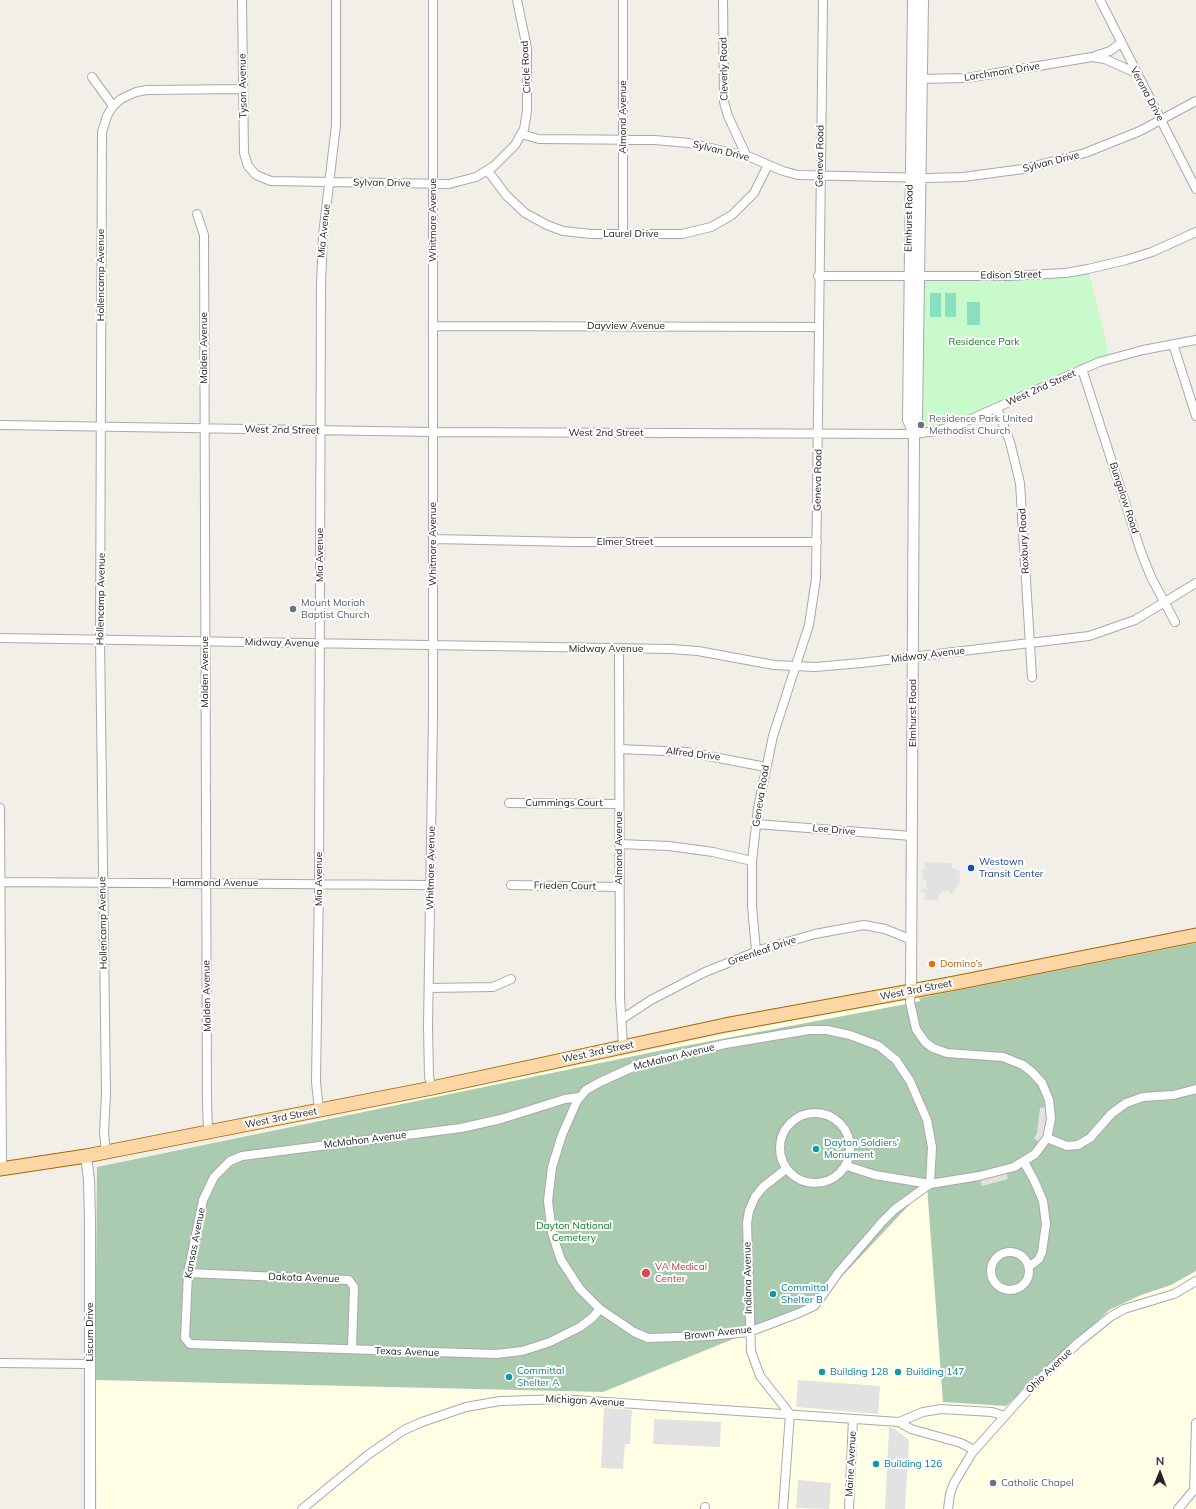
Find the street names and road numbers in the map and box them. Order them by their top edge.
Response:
street label: Cleverly Road [717,37,731,101]
street label: Circle Road [519,40,533,94]
street label: Tyson Avenue [236,54,250,118]
street label: Larchmont Drive [963,60,1041,84]
street label: Verona Drive [1128,65,1166,123]
street label: Almond Avenue [617,80,629,154]
street label: Geneva Road [813,125,827,187]
street label: Sylvan Drive [692,138,750,164]
street label: Sylvan Drive [1022,149,1080,175]
street label: Sylvan Drive [353,176,411,190]
street label: Whitmore Avenue [427,178,439,262]
street label: Elmhurst Road [902,184,916,252]
street label: Mia Avenue [315,203,333,259]
street label: Laurel Drive [603,228,659,240]
street label: Hollencamp Avenue [95,229,107,321]
street label: Edison Street [980,268,1042,282]
street label: Malden Avenue [198,312,210,384]
street label: Dayview Avenue [587,320,665,332]
street label: West 2nd Street [1004,367,1078,409]
street label: West 2nd Street [244,423,320,437]
street label: West 2nd Street [568,427,644,439]
street label: Geneva Road [811,449,825,511]
street label: Bungalow Road [1107,461,1141,535]
street label: Whitmore Avenue [427,502,439,586]
street label: Roxbury Road [1016,508,1032,574]
street label: Mia Avenue [314,528,326,582]
street label: Elmer Street [597,536,653,548]
street label: Hollencamp Avenue [94,553,108,645]
street label: Malden Avenue [199,636,211,708]
street label: Midway Avenue [245,636,319,650]
street label: Midway Avenue [569,643,643,655]
street label: Midway Avenue [890,645,966,665]
street label: Elmhurst Road [907,679,919,747]
street label: Alfred Drive [665,745,721,763]
street label: Geneva Road [750,764,772,828]
street label: Cummings Court [525,797,603,809]
street label: Almond Avenue [613,811,625,885]
street label: Lee Drive [812,822,856,838]
street label: Whitmore Avenue [424,826,438,910]
street label: Mia Avenue [313,852,325,906]
street label: Hollencamp Avenue [96,877,110,969]
street label: Hammond Avenue [172,877,258,889]
street label: Frieden Court [534,879,596,893]
street label: Greenleaf Drive [726,934,798,968]
street label: Malden Avenue [200,960,214,1032]
street label: West 3rd Street [879,977,953,1003]
street label: West 3rd Street [561,1039,635,1065]
street label: McMahon Avenue [632,1041,716,1073]
street label: West 3rd Street [244,1105,318,1131]
street label: McMahon Avenue [323,1129,407,1151]
street label: Kansas Avenue [182,1207,208,1279]
street label: Indiana Avenue [741,1242,755,1314]
street label: Dakota Avenue [268,1271,340,1285]
street label: Liscum Drive [84,1302,96,1362]
street label: Brown Avenue [684,1323,752,1343]
street label: Texas Avenue [375,1345,439,1359]
street label: Ohio Avenue [1024,1346,1074,1396]
street label: Michigan Avenue [545,1393,625,1409]
street label: Maine Avenue [843,1431,859,1497]

